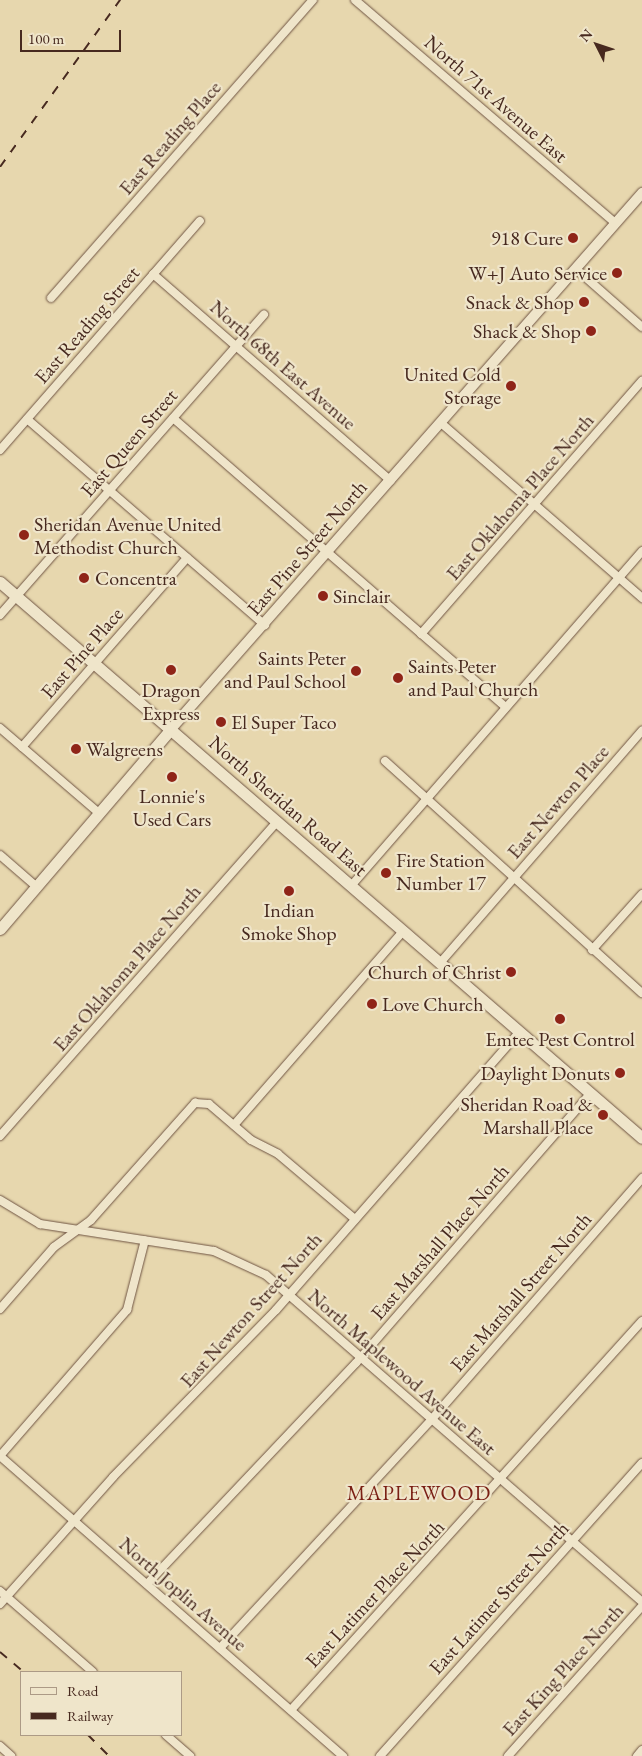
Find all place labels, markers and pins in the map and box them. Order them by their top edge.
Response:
place label: 918 Cure [491,226,563,250]
marker: 918 Cure [567,232,579,244]
place label: W+J Auto Service [469,261,607,285]
marker: W+J Auto Service [611,267,623,279]
place label: Snack & Shop [466,290,574,314]
marker: Snack & Shop [578,296,590,308]
place label: Shack & Shop [473,319,581,343]
marker: Shack & Shop [585,325,597,337]
place label: United Cold Storage [404,362,501,409]
marker: United Cold Storage [505,380,517,392]
place label: Sheridan Avenue United Methodist Church [34,512,221,559]
marker: Sheridan Avenue United Methodist Church [18,529,30,541]
place label: Concentra [95,566,177,590]
marker: Concentra [77,571,91,585]
place label: Sinclair [333,584,390,608]
marker: Sinclair [317,590,329,602]
place label: Saints Peter and Paul School [224,647,346,694]
place label: Saints Peter and Paul Church [408,654,538,701]
marker: Dragon Express [165,664,177,676]
marker: Saints Peter and Paul School [350,665,362,677]
marker: Saints Peter and Paul Church [392,672,404,684]
place label: Dragon Express [142,678,200,725]
place label: El Super Taco [231,710,337,734]
marker: El Super Taco [215,716,227,728]
place label: Walgreens [86,737,163,761]
marker: Walgreens [70,743,82,755]
marker: Lonnie's Used Cars [166,771,178,783]
place label: Lonnie's Used Cars [133,785,211,832]
place label: Fire Station Number 17 [396,849,486,896]
marker: Fire Station Number 17 [380,867,392,879]
marker: Indian Smoke Shop [283,885,295,897]
place label: Indian Smoke Shop [241,899,337,946]
place label: Church of Christ [368,960,501,984]
marker: Church of Christ [505,966,517,978]
place label: Love Church [382,992,483,1016]
marker: Love Church [366,998,378,1010]
marker: Emtec Pest Control [554,1013,566,1025]
place label: Emtec Pest Control [485,1027,635,1051]
place label: Daylight Donuts [481,1061,610,1085]
marker: Daylight Donuts [614,1067,626,1079]
place label: Sheridan Road & Marshall Place [460,1092,593,1139]
marker: Sheridan Road & Marshall Place [597,1109,609,1121]

